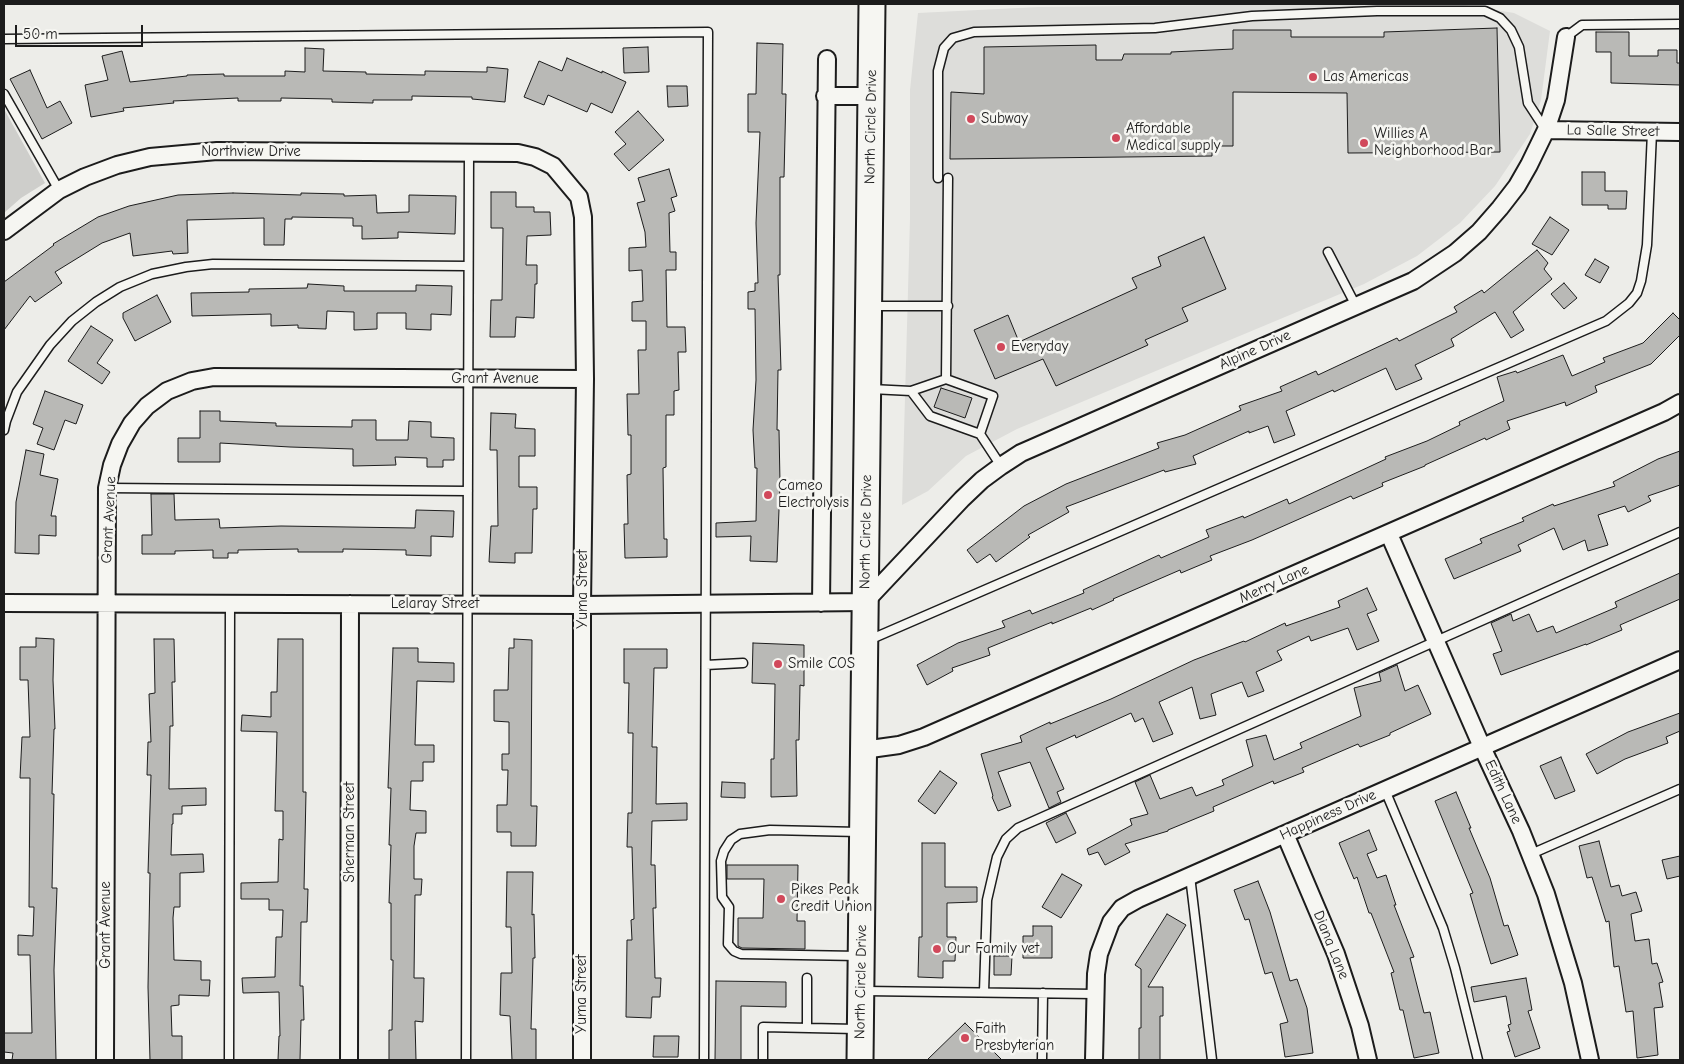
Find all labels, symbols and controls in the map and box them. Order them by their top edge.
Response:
scale bar [18,15,145,47]
text: 50 m [23,25,58,43]
place label: Las Americas [1323,68,1408,86]
street label: North Circle Drive [861,70,881,184]
marker: Las Americas [1307,71,1319,83]
place label: Subway [981,110,1028,128]
marker: Subway [965,113,977,125]
place label: Affordable Medical supply [1126,120,1221,155]
street label: La Salle Street [1567,121,1659,141]
place label: Willies A Neighborhood Bar [1374,125,1493,160]
marker: Affordable Medical supply [1110,132,1122,144]
marker: Willies A Neighborhood Bar [1358,137,1370,149]
street label: Northview Drive [201,143,301,161]
street label: Alpine Drive [1216,326,1294,374]
place label: Everyday [1011,338,1068,356]
marker: Everyday [995,341,1007,353]
street label: Grant Avenue [451,370,539,388]
street label: North Circle Drive [856,475,876,589]
street label: Grant Avenue [98,476,120,564]
place label: Cameo Electrolysis [778,477,849,512]
marker: Cameo Electrolysis [762,489,774,501]
street label: Yuma Street [574,549,592,629]
street label: Merry Lane [1236,561,1312,607]
street label: Lelaray Street [391,595,479,613]
place label: Smile COS [788,655,855,673]
marker: Smile COS [772,658,784,670]
street label: Edith Lane [1480,757,1526,827]
street label: Sherman Street [341,782,359,882]
street label: Happiness Drive [1277,786,1379,844]
street label: Grant Avenue [97,881,115,969]
place label: Pikes Peak Credit Union [791,881,872,916]
marker: Pikes Peak Credit Union [775,893,787,905]
street label: Diana Lane [1309,908,1353,982]
street label: North Circle Drive [851,925,871,1039]
place label: Our Family vet [947,940,1039,958]
marker: Our Family vet [931,943,943,955]
street label: Yuma Street [573,954,591,1034]
place label: Faith Presbyterian [975,1020,1054,1055]
marker: Faith Presbyterian [959,1032,971,1044]

